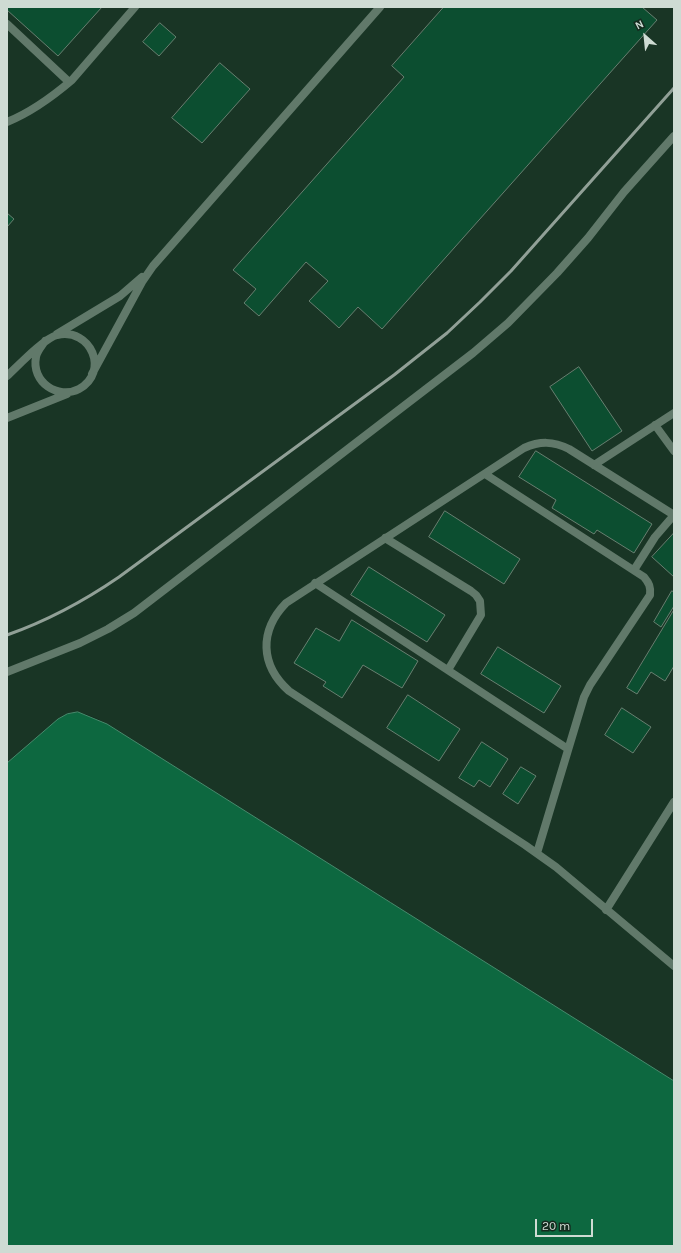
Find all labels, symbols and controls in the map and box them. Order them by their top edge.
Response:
north arrow [625,16,665,56]
text: N [633,17,646,32]
scale bar [537,1211,595,1237]
text: 20 m [542,1219,570,1233]

